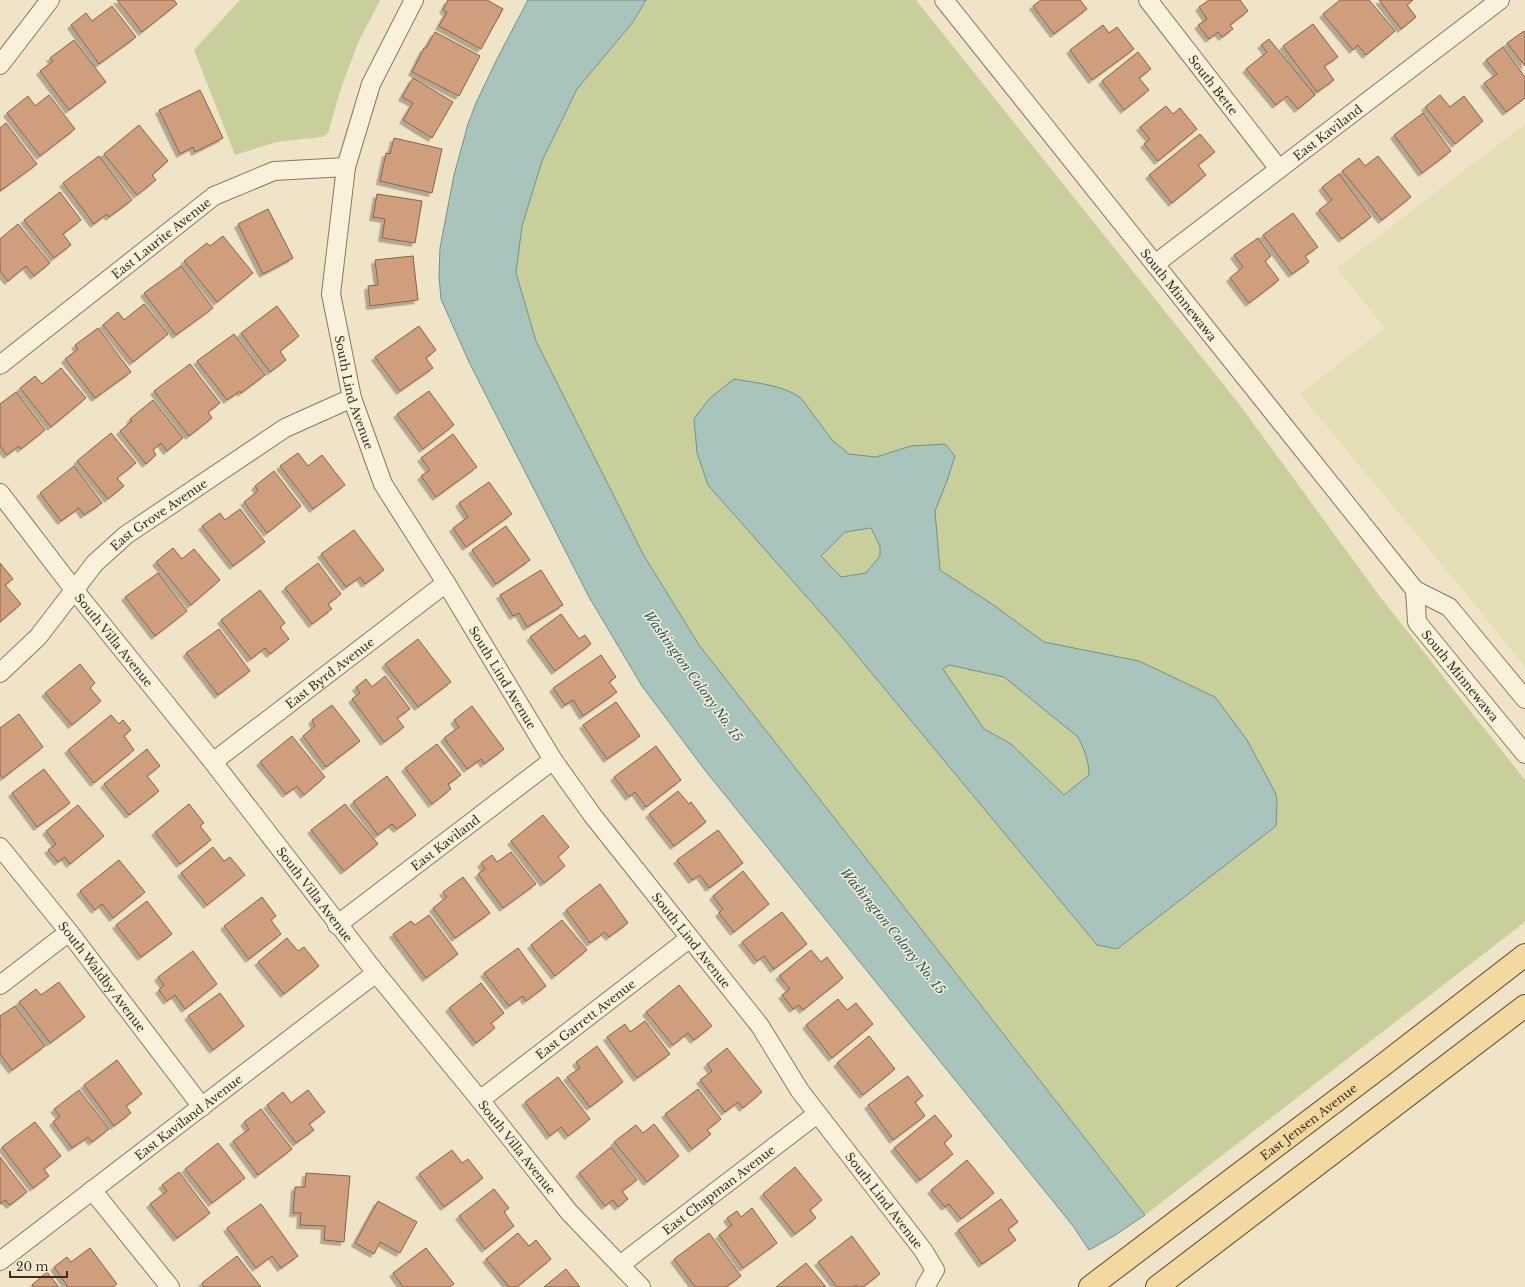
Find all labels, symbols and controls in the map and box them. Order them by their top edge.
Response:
street label: South Bette [1186,52,1242,118]
street label: East Kaviland [1290,101,1365,163]
street label: East Laurite Avenue [108,194,214,282]
street label: South Minnewawa [1138,246,1221,344]
street label: South Lind Avenue [332,334,377,451]
street label: East Grove Avenue [107,475,210,553]
street label: South Villa Avenue [72,590,157,690]
water label: Washington Colony No. 15 [640,607,746,745]
street label: South Lind Avenue [466,623,540,732]
street label: South Minnewawa [1419,627,1503,724]
street label: East Byrd Avenue [282,634,377,711]
street label: East Kaviland [408,811,483,874]
street label: South Villa Avenue [274,844,356,945]
water label: Washington Colony No. 15 [837,864,949,998]
street label: South Lind Avenue [649,889,734,991]
street label: South Waldby Avenue [56,918,149,1035]
street label: East Garrett Avenue [532,976,638,1062]
street label: East Kaviland Avenue [131,1071,245,1163]
street label: East Jensen Avenue [1257,1080,1360,1163]
street label: South Villa Avenue [475,1097,559,1197]
street label: East Chapman Avenue [659,1142,778,1238]
street label: South Lind Avenue [842,1149,926,1251]
scale bar [10,1253,67,1279]
text: 20 m [16,1259,48,1274]

